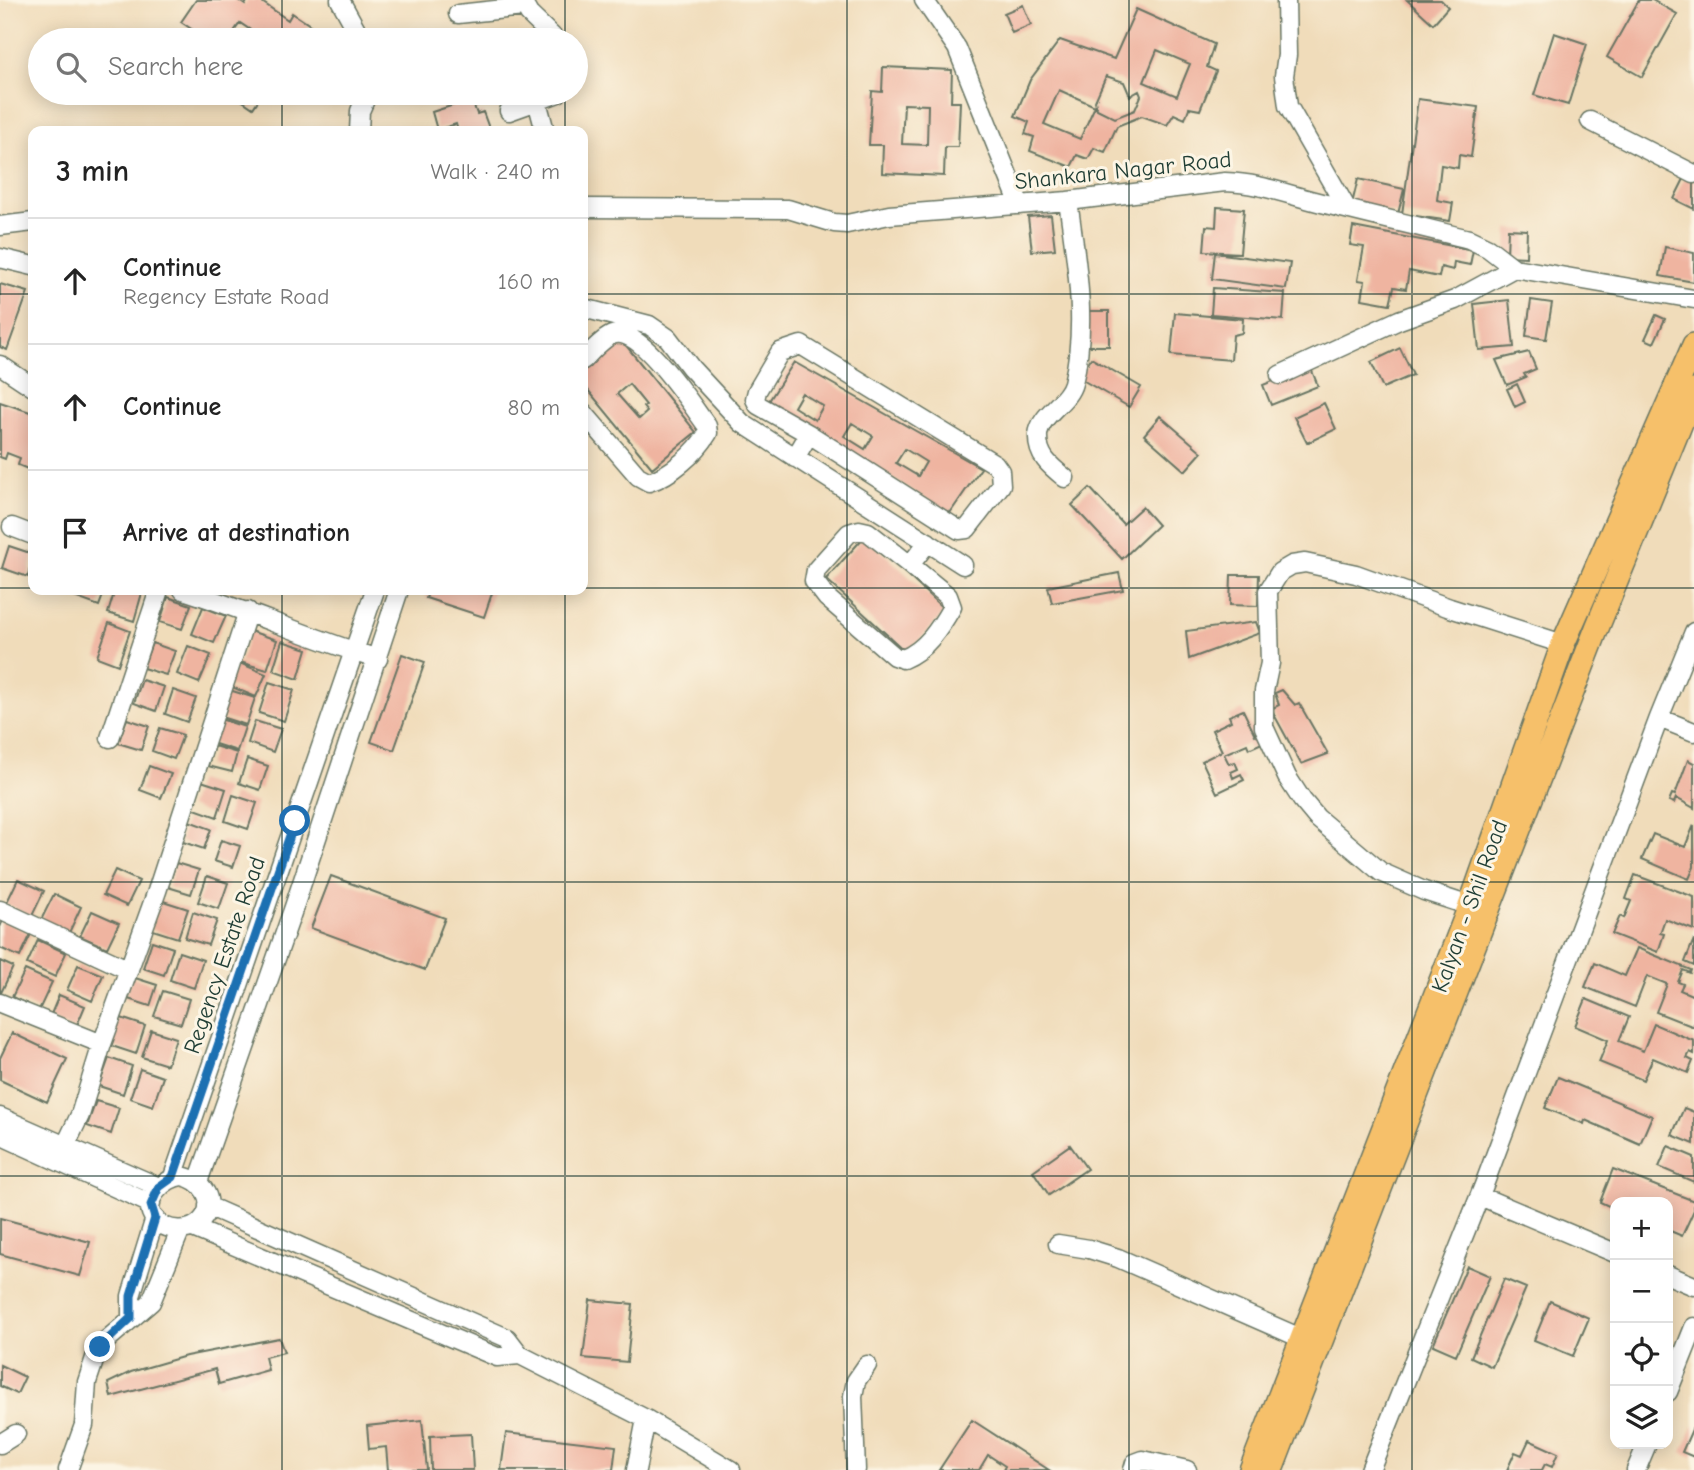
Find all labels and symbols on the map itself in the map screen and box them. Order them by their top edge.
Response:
street label: Shankara Nagar Road [1013,146,1233,195]
route start [279,805,310,836]
street label: Kalyan - Shil Road [1426,816,1513,996]
street label: Regency Estate Road [178,853,271,1057]
route end [84,1331,115,1362]

